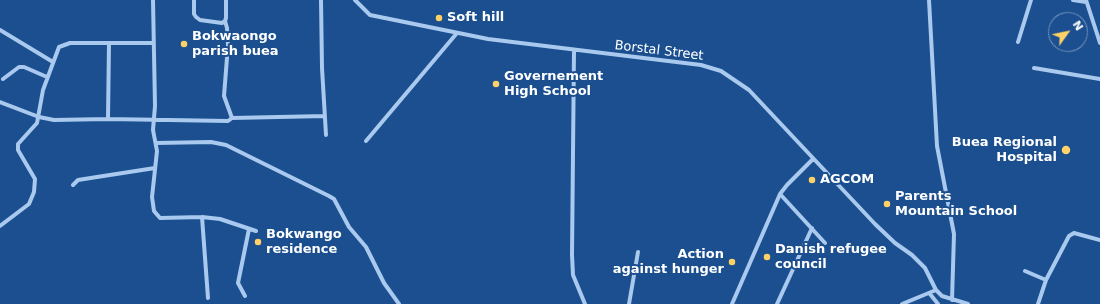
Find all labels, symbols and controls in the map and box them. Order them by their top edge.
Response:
place label: Soft hill [447,10,504,26]
north arrow [1048,12,1088,52]
marker: Soft hill [434,13,444,23]
text: N [1070,18,1086,33]
place label: Bokwaongo parish buea [192,29,279,60]
street label: Borstal Street [614,38,704,64]
marker: Bokwaongo parish buea [179,39,189,49]
place label: Governement High School [504,69,603,100]
marker: Governement High School [491,79,501,89]
place label: Buea Regional Hospital [952,135,1057,166]
marker: Buea Regional Hospital [1060,144,1072,156]
place label: AGCOM [820,172,874,188]
marker: AGCOM [807,175,817,185]
place label: Parents Mountain School [895,189,1017,220]
marker: Parents Mountain School [882,199,892,209]
place label: Bokwango residence [266,227,342,258]
marker: Bokwango residence [253,237,263,247]
place label: Danish refugee council [775,242,887,273]
place label: Action against hunger [613,247,724,278]
marker: Danish refugee council [762,252,772,262]
marker: Action against hunger [727,257,737,267]

